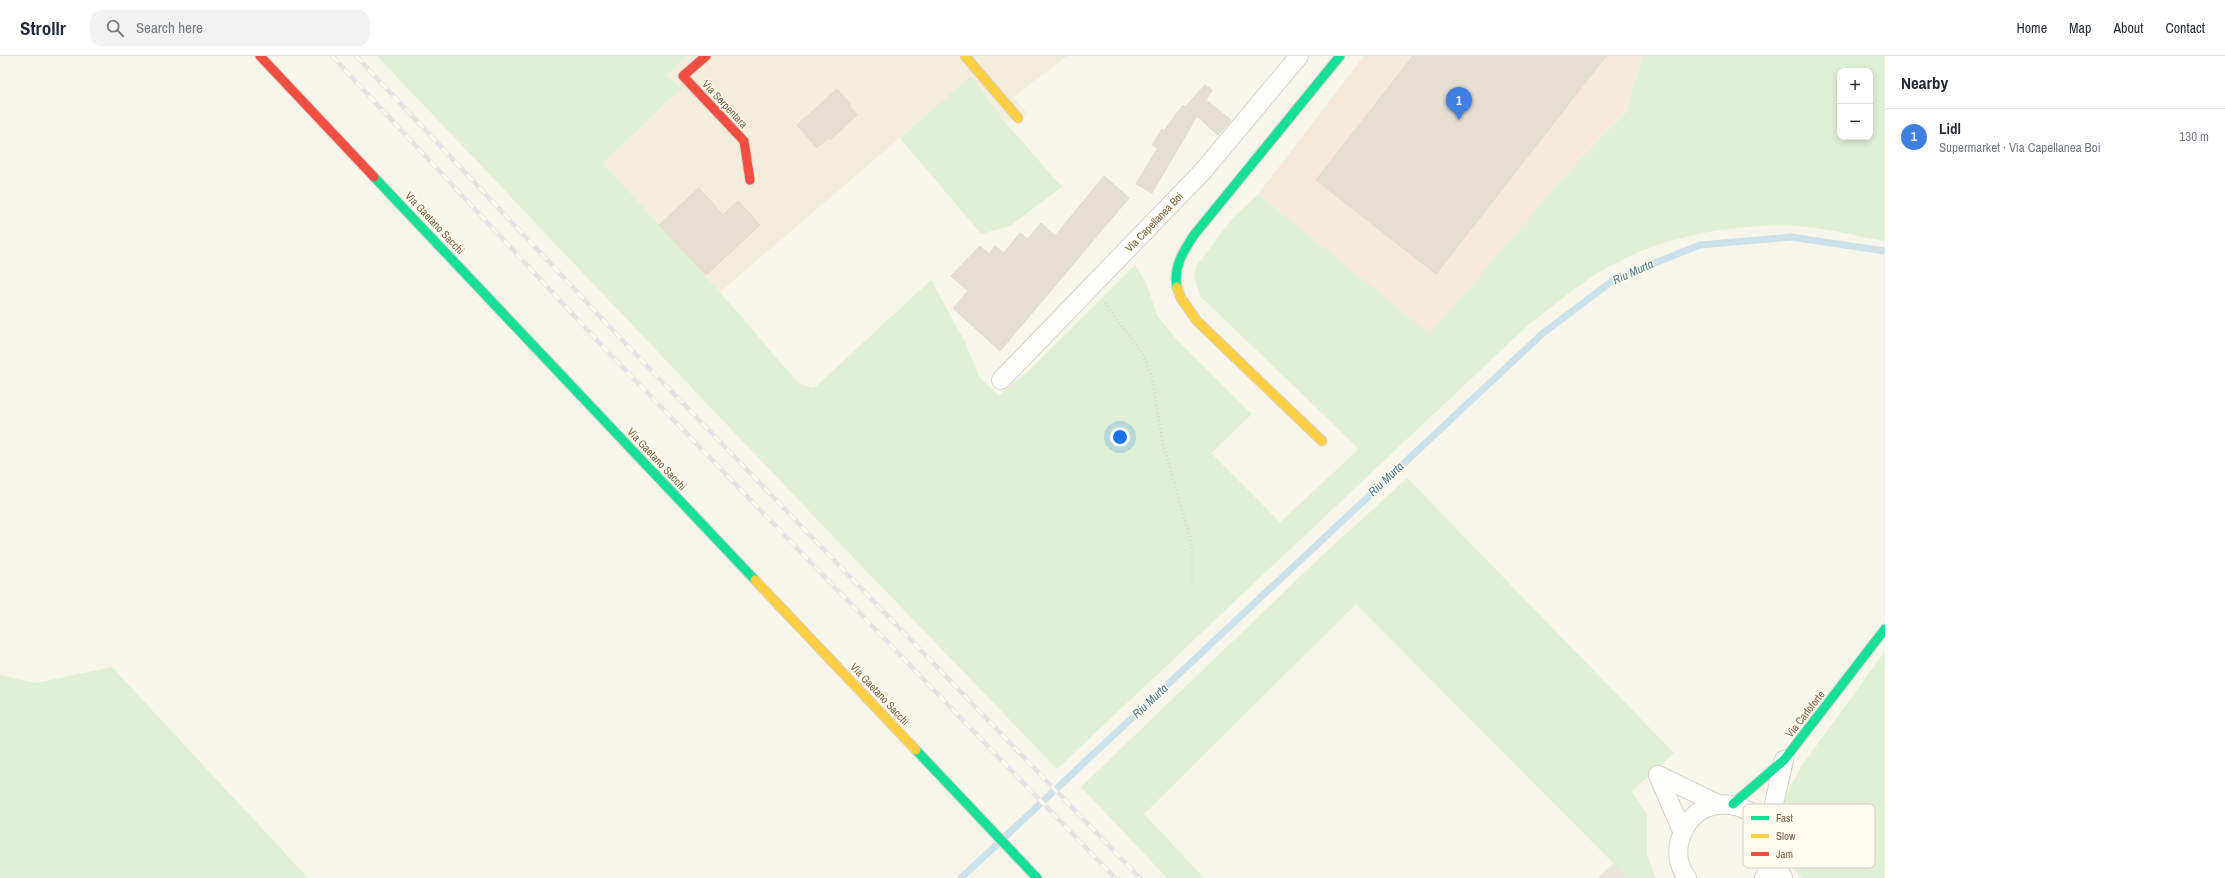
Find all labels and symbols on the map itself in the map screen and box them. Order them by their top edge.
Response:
street label: Via Serpentara [699,77,751,131]
pin: 1 [1446,87,1472,120]
street label: Via Gaetano Sacchi [402,189,468,257]
street label: Via Capellanea Boi [1122,189,1186,255]
water label: Riu Murta [1610,256,1656,288]
street label: Via Gaetano Sacchi [624,425,690,493]
your location [1110,427,1130,447]
water label: Riu Murta [1365,458,1408,500]
street label: Via Gaetano Sacchi [847,660,913,728]
water label: Riu Murta [1129,680,1172,722]
street label: Via Carloforte [1782,688,1828,740]
legend [1743,804,1875,868]
text: Fast [1776,811,1794,825]
text: Slow [1776,829,1796,843]
text: Jam [1776,847,1793,861]

